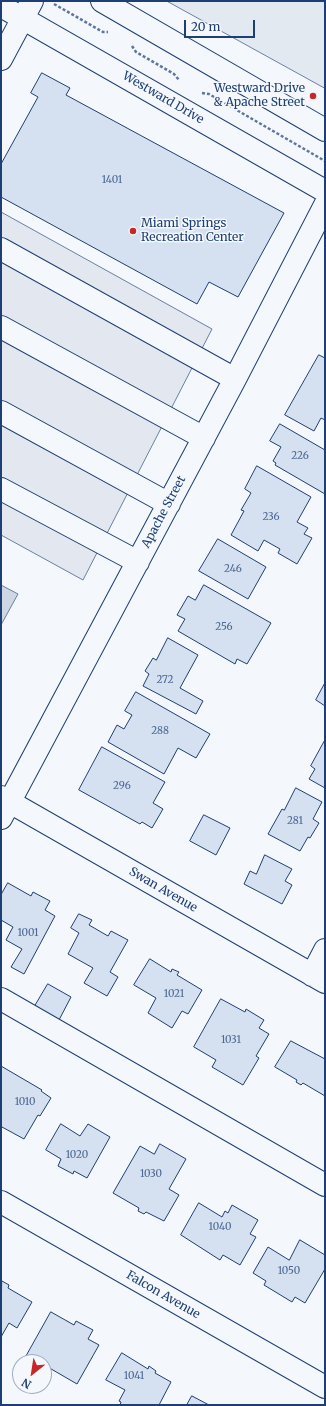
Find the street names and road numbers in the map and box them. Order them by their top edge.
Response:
street label: Westward Drive [120,69,206,127]
street label: Apache Street [139,474,189,550]
street label: Swan Avenue [126,865,200,915]
street label: Falcon Avenue [124,1268,202,1322]

